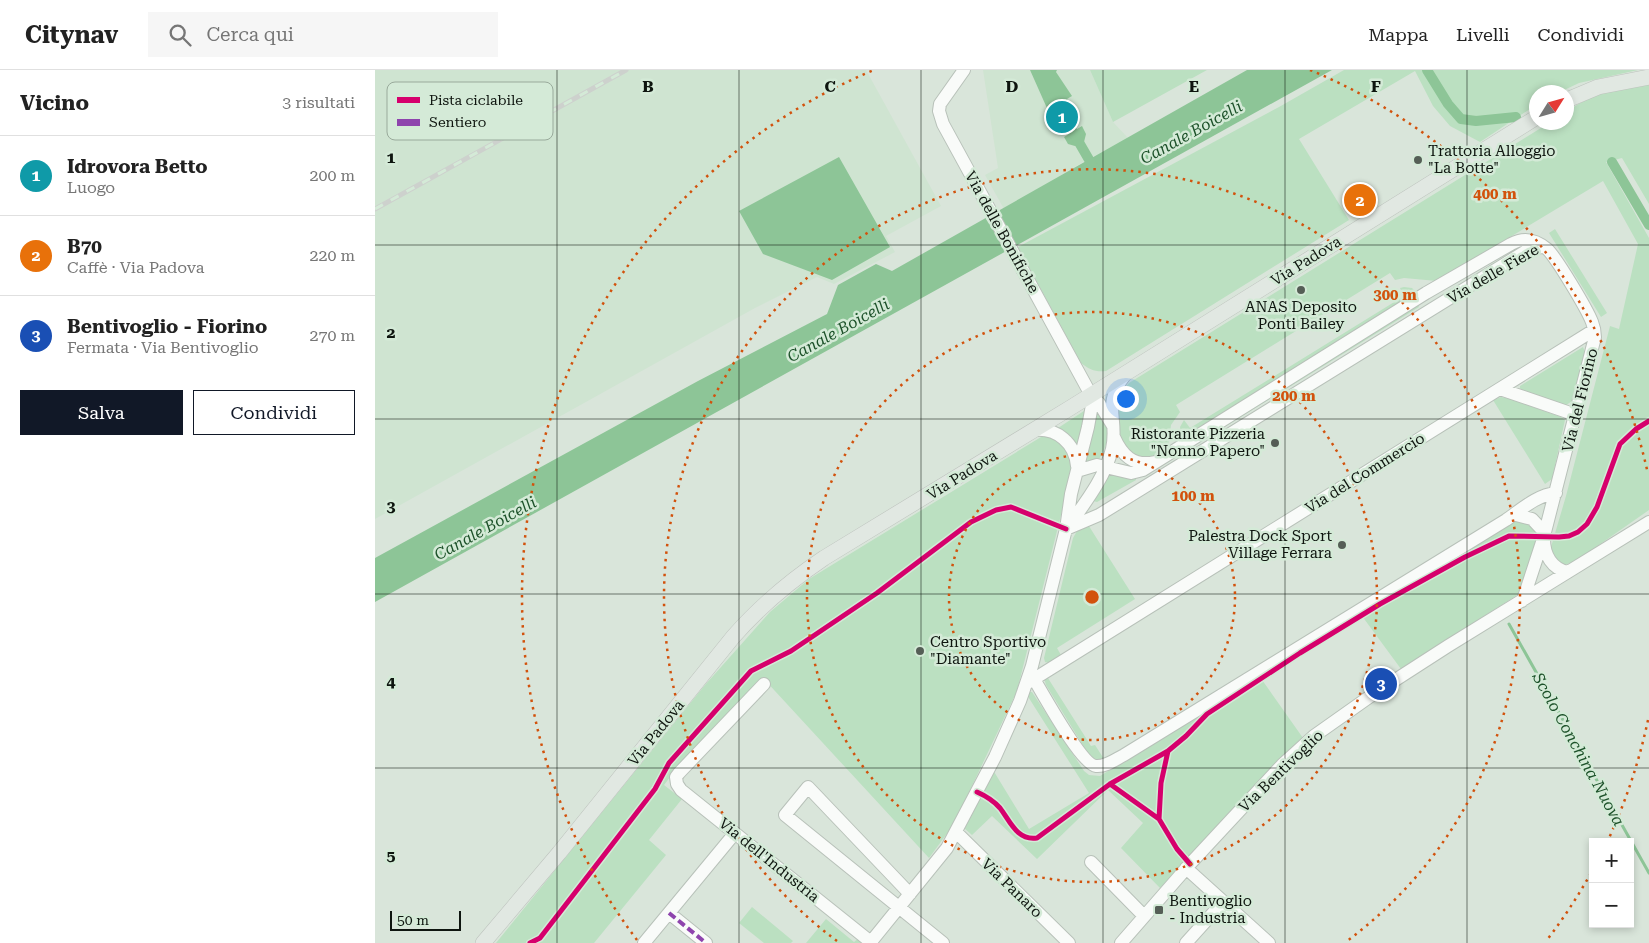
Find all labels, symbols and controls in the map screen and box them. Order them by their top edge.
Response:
search box [148,12,498,57]
text: Citynav [25,21,118,49]
icon: search [166,21,194,49]
text: Cerca qui [206,23,294,46]
text: Mappa [1368,24,1428,45]
text: Livelli [1456,24,1510,45]
text: Condividi [1538,24,1624,45]
text: B [642,77,654,96]
text: C [824,77,836,96]
text: D [1006,77,1019,96]
text: E [1189,77,1199,96]
text: F [1371,77,1381,96]
legend [387,82,553,140]
north arrow [1529,85,1574,130]
text: Vicino [20,91,89,115]
text: Pista ciclabile [429,92,523,108]
text: 3 risultati [282,93,355,112]
water label: Canale Boicelli [1137,97,1246,168]
pin: 1 [1046,98,1078,136]
text: Sentiero [429,114,486,130]
place label: Trattoria Alloggio "La Botte" [1428,142,1555,177]
text: 1 [387,148,396,167]
marker: Trattoria Alloggio "La Botte" [1412,154,1424,166]
text: Idrovora Betto [67,155,208,178]
text: 1 [32,166,40,185]
text: 200 m [309,166,355,185]
street label: Via delle Bonifiche [961,168,1043,296]
text: Luogo [67,178,115,197]
pin: 2 [1344,181,1376,219]
text: 400 m [1473,185,1517,203]
street label: Via Padova [1268,232,1344,290]
text: B70 [67,235,102,258]
street label: Via delle Fiere [1444,241,1542,307]
text: 2 [32,246,40,265]
text: 220 m [309,246,355,265]
text: Caffè · Via Padova [67,258,204,277]
marker: ANAS Deposito Ponti Bailey [1295,284,1307,296]
text: 300 m [1373,286,1417,304]
water label: Canale Boicelli [784,295,893,366]
place label: ANAS Deposito Ponti Bailey [1245,298,1357,333]
text: Bentivoglio - Fiorino [67,315,267,338]
text: 2 [387,323,396,342]
text: 3 [32,326,40,345]
text: 270 m [309,326,355,345]
text: Fermata · Via Bentivoglio [67,338,259,357]
street label: Via del Fiorino [1558,346,1602,454]
your location [1113,386,1139,412]
text: 200 m [1272,387,1316,405]
button: Salva [20,390,183,435]
button: Condividi [193,390,355,435]
place label: Ristorante Pizzeria "Nonno Papero" [1131,425,1265,460]
street label: Via del Commercio [1302,429,1428,517]
marker: Ristorante Pizzeria "Nonno Papero" [1269,437,1281,449]
street label: Via Padova [924,446,1000,504]
text: 100 m [1171,487,1215,505]
water label: Canale Boicelli [431,493,540,564]
text: 3 [387,497,396,516]
place label: Palestra Dock Sport Village Ferrara [1188,527,1332,562]
marker: Palestra Dock Sport Village Ferrara [1336,539,1348,551]
centre of rings [1083,588,1101,606]
place label: Centro Sportivo "Diamante" [930,633,1046,668]
marker: Centro Sportivo "Diamante" [914,645,926,657]
pin: 3 [1365,665,1397,703]
water label: Scolo Conchina Nuova [1528,668,1629,830]
text: 4 [387,672,396,691]
street label: Via Padova [624,696,688,770]
street label: Via Bentivoglio [1235,726,1327,816]
street label: Via dell'Industria [715,814,823,906]
map controls [1589,838,1634,928]
button: + [1589,838,1634,883]
text: 5 [387,846,396,865]
street label: Via Panaro [978,855,1046,921]
button: − [1589,883,1634,928]
place label: Bentivoglio - Industria [1169,892,1252,927]
marker: Bentivoglio - Industria [1153,904,1165,916]
scale bar [390,908,461,931]
text: 50 m [397,912,429,928]

